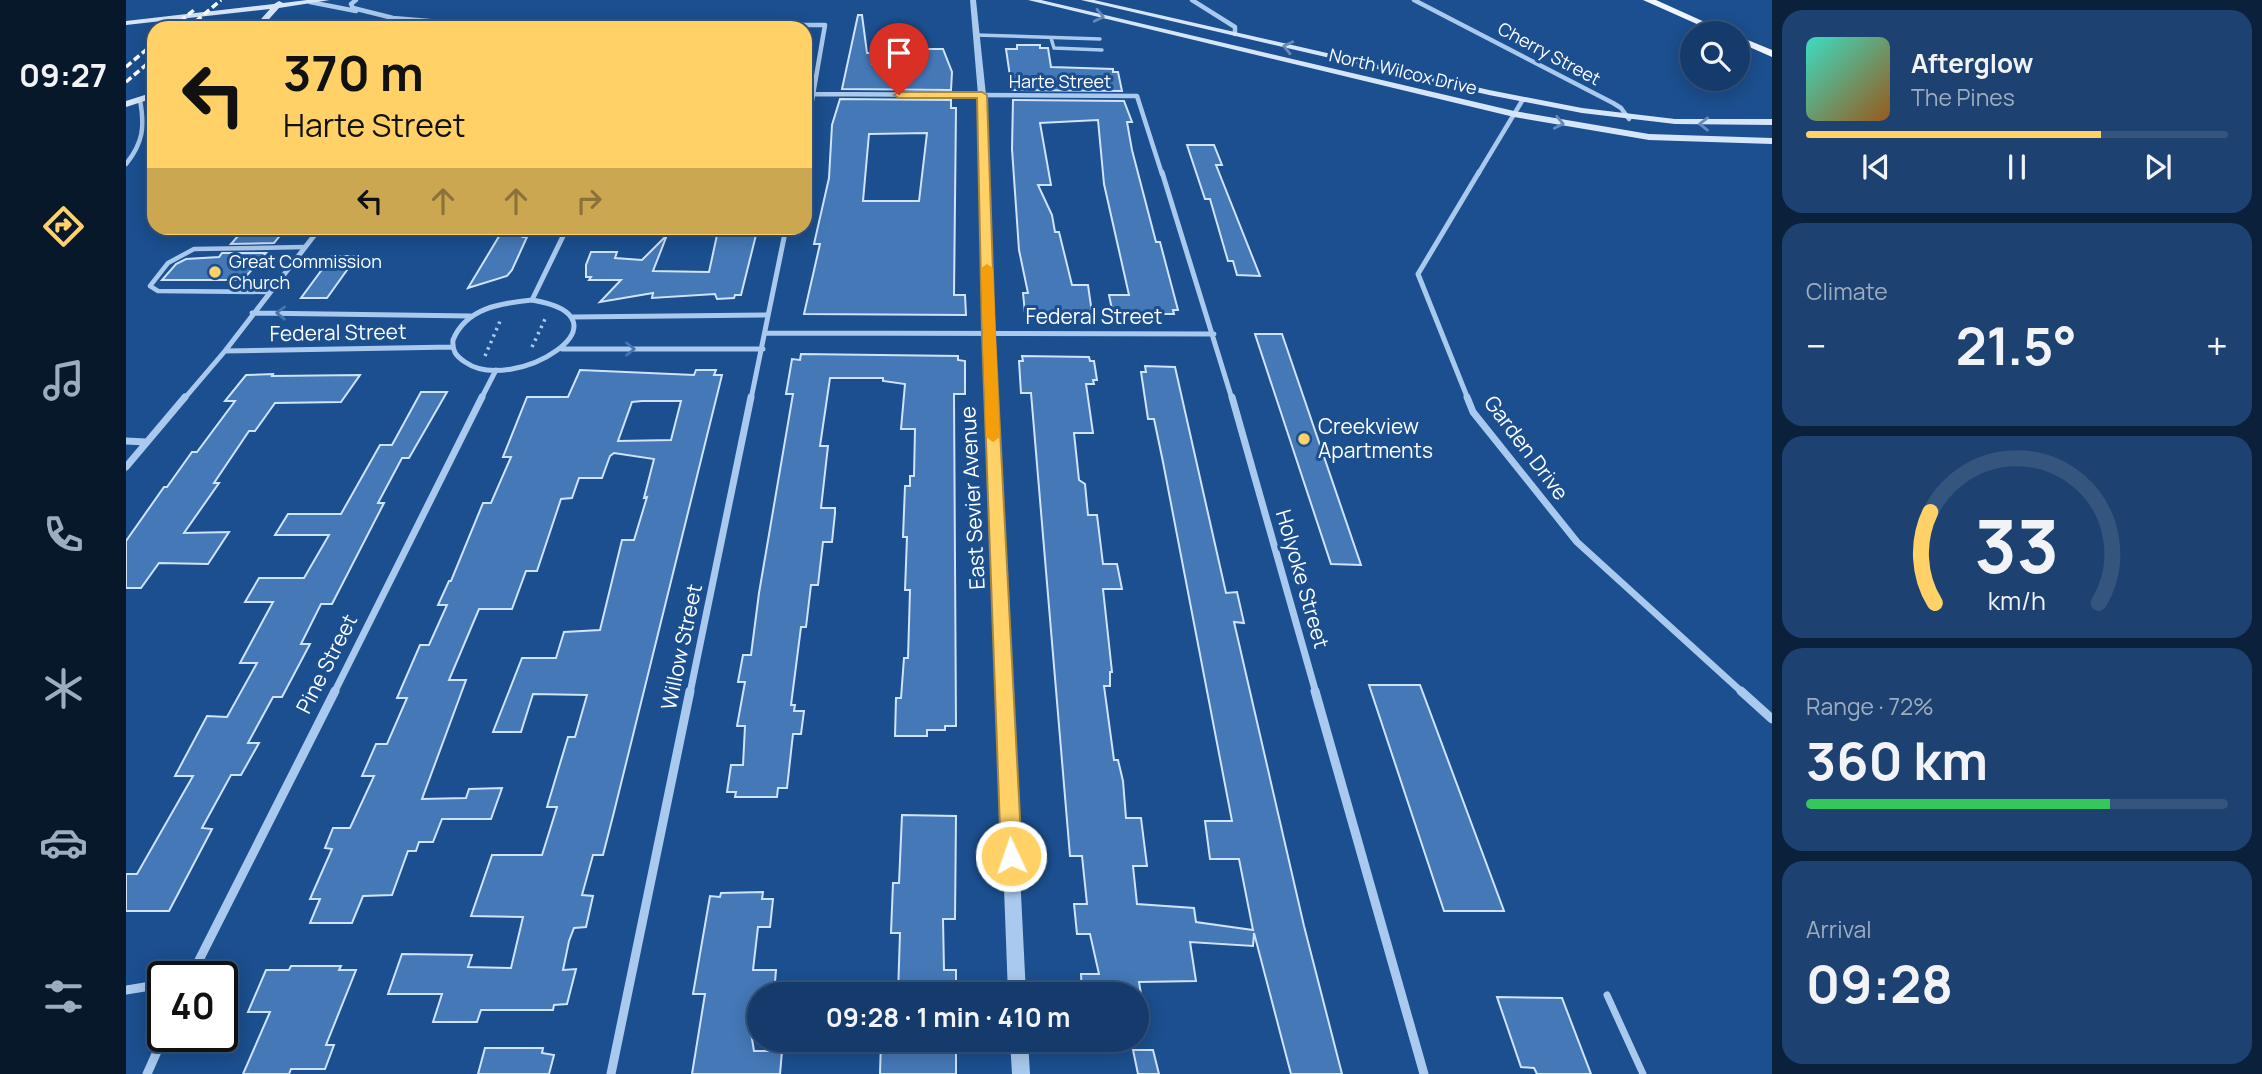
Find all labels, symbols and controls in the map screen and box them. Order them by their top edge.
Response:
one-way arrow [1093,7,1105,22]
street label: Cherry Street [1494,16,1605,90]
map controls [1680,21,1750,91]
button: search [1680,21,1750,91]
pin [869,23,929,95]
icon: arrive [880,34,918,72]
text: 370 m [283,39,424,106]
one-way arrow [1282,40,1294,55]
street label: North Wilcox Drive [1327,42,1480,100]
text: Afterglow [1911,45,2033,81]
icon: left [168,49,259,140]
text: 09:27 [19,53,107,97]
street label: Harte Street [1009,69,1111,93]
text: The Pines [1911,81,2015,113]
text: Harte Street [283,103,465,147]
one-way arrow [1553,115,1565,130]
one-way arrow [1698,116,1709,132]
icon: previous [1857,148,1895,186]
icon: pause [1998,148,2036,186]
icon: next [2139,148,2177,186]
icon: left [351,182,389,220]
icon: ahead [424,182,462,220]
icon: ahead [497,182,535,220]
icon: right [570,182,608,220]
icon: directions [39,202,88,251]
place label: Great Commission Church [229,249,382,294]
marker: Great Commission Church [207,264,223,280]
text: Climate [1806,275,1888,307]
street label: Federal Street [1026,302,1162,330]
one-way arrow [276,306,287,321]
text: 21.5° [1956,310,2077,381]
street label: Federal Street [269,317,407,347]
text: − [1806,319,1827,371]
text: + [2206,319,2228,371]
one-way arrow [625,341,636,357]
icon: music [39,356,88,405]
street label: Garden Drive [1478,389,1575,505]
street label: East Sevier Avenue [953,406,991,590]
place label: Creekview Apartments [1318,412,1433,464]
marker: Creekview Apartments [1296,431,1312,447]
text: 33 [1975,495,2059,595]
street label: Holyoke Street [1270,506,1336,651]
icon: phone [39,510,88,559]
street label: Willow Street [654,581,708,712]
text: km/h [1988,583,2046,618]
street label: Pine Street [289,609,363,718]
icon: climate [39,664,88,713]
text: Range · 72% [1806,690,1934,722]
text: 360 km [1806,725,1988,796]
icon: car [39,818,88,867]
position arrow [974,819,1048,893]
text: Arrival [1806,913,1872,945]
text: 09:28 [1806,948,1953,1019]
speed limit sign: 40 [147,961,238,1052]
icon: filters [39,972,88,1021]
text: 09:28 · 1 min · 410 m [826,999,1070,1035]

